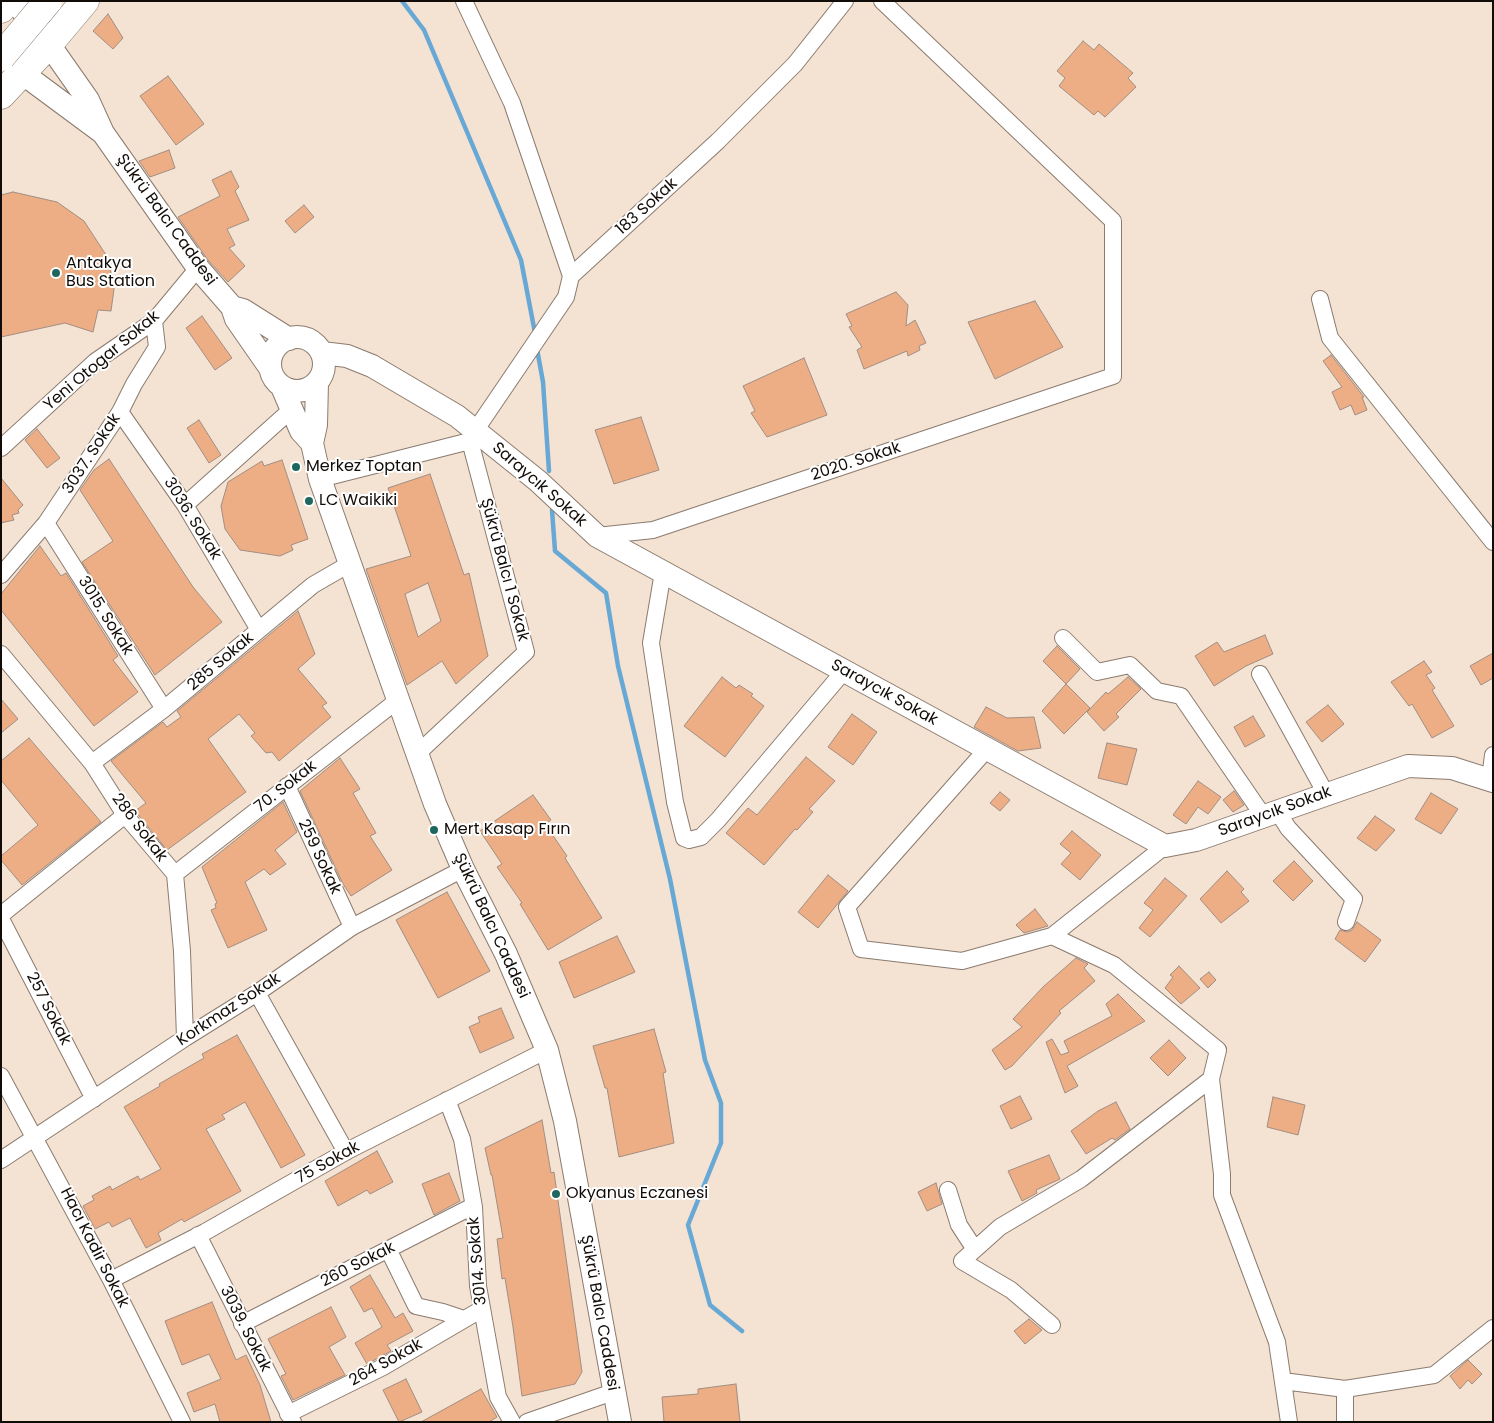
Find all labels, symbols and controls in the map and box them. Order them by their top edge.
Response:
street label: Şükrü Balcı Caddesi [112,151,220,289]
street label: 183 Sokak [612,174,682,240]
place label: Antakya Bus Station [66,254,155,292]
marker: Antakya Bus Station [50,267,62,279]
street label: Yeni Otogar Sokak [40,307,164,415]
street label: 3037. Sokak [59,410,125,498]
street label: 2020. Sokak [809,438,903,486]
street label: Saraycık Sokak [488,439,590,531]
place label: Merkez Toptan [306,457,422,477]
marker: Merkez Toptan [290,461,302,473]
street label: 3036. Sokak [159,474,225,564]
place label: LC Waikiki [319,491,397,511]
marker: LC Waikiki [303,495,315,507]
street label: Şükrü Balcı 1 Sokak [476,496,532,644]
street label: 3015. Sokak [73,573,137,659]
street label: 285 Sokak [184,629,258,695]
street label: Saraycık Sokak [827,656,941,730]
street label: 70. Sokak [251,757,321,817]
street label: Saraycık Sokak [1216,783,1334,841]
street label: 286 Sokak [107,790,171,866]
street label: 259 Sokak [293,816,345,898]
place label: Mert Kasap Fırın [444,820,571,840]
marker: Mert Kasap Fırın [428,824,440,836]
street label: Şükrü Balcı Caddesi [449,850,533,1002]
street label: 257 Sokak [21,969,75,1049]
street label: Korkmaz Sokak [174,969,284,1051]
street label: 75 Sokak [293,1138,363,1188]
place label: Okyanus Eczanesi [566,1184,708,1204]
street label: Hacı Kadir Sokak [55,1185,133,1311]
marker: Okyanus Eczanesi [550,1188,562,1200]
street label: 3014. Sokak [465,1216,491,1306]
street label: Şükrü Balcı Caddesi [576,1234,622,1392]
street label: 260 Sokak [318,1238,398,1292]
street label: 3039. Sokak [215,1283,275,1375]
street label: 264 Sokak [346,1335,426,1391]

